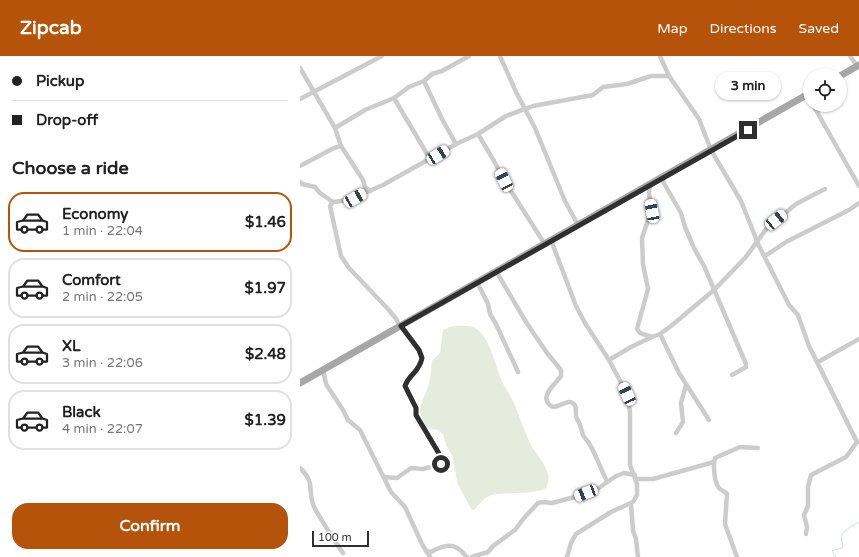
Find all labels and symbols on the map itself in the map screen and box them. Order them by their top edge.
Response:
callout: 3 min [715,72,781,100]
route end [739,121,757,139]
car [425,144,451,166]
car [493,167,515,193]
car [342,187,368,209]
car [644,198,660,224]
car [763,208,789,232]
car [616,381,638,407]
route start [432,455,450,473]
car [573,483,599,503]
scale bar [312,529,369,548]

